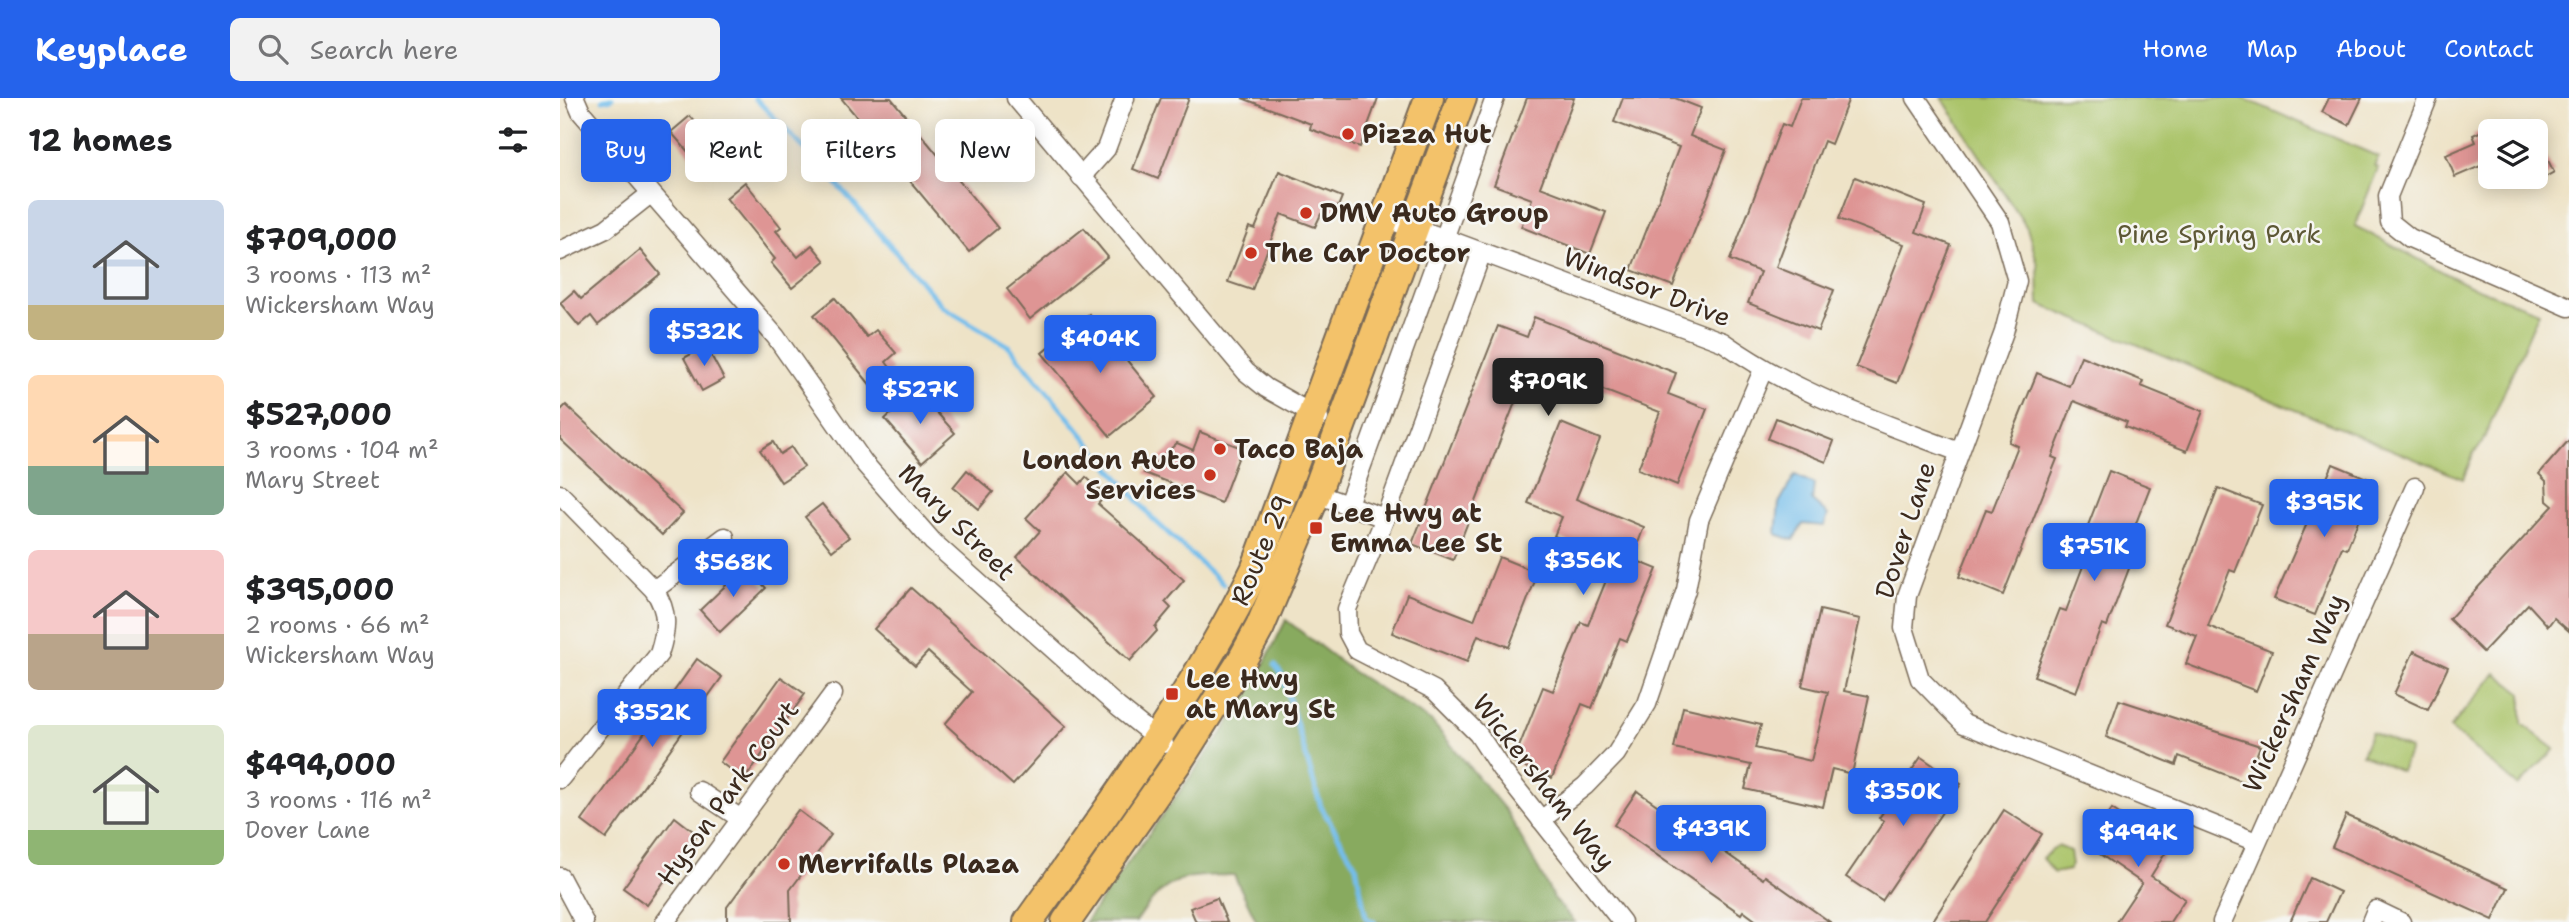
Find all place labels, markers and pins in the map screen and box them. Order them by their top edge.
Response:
place label: Pizza Hut [1362,116,1492,151]
marker: Pizza Hut [1340,126,1356,142]
place label: DMV Auto Group [1320,195,1549,230]
marker: DMV Auto Group [1298,205,1314,221]
place label: The Car Doctor [1265,235,1471,270]
marker: The Car Doctor [1243,245,1259,261]
pin: $532K [655,308,753,368]
pin: $404K [1051,316,1149,375]
pin: $709K [1499,358,1597,418]
pin: $527K [871,366,969,426]
place label: Taco Baja [1234,431,1364,466]
marker: Taco Baja [1212,441,1228,457]
place label: London Auto Services [1022,442,1196,507]
marker: London Auto Services [1202,467,1218,483]
pin: $395K [2275,480,2373,539]
place label: Lee Hwy at Emma Lee St [1330,495,1502,560]
marker: Lee Hwy at Emma Lee St [1308,520,1324,536]
pin: $751K [2045,524,2143,583]
pin: $356K [1534,538,1632,597]
pin: $568K [684,540,782,599]
place label: Lee Hwy at Mary St [1186,661,1335,726]
marker: Lee Hwy at Mary St [1164,686,1180,702]
pin: $352K [603,690,701,749]
pin: $350K [1854,768,1952,828]
pin: $439K [1662,806,1760,865]
pin: $494K [2089,810,2187,869]
place label: Merrifalls Plaza [798,846,1019,881]
marker: Merrifalls Plaza [776,856,792,872]

